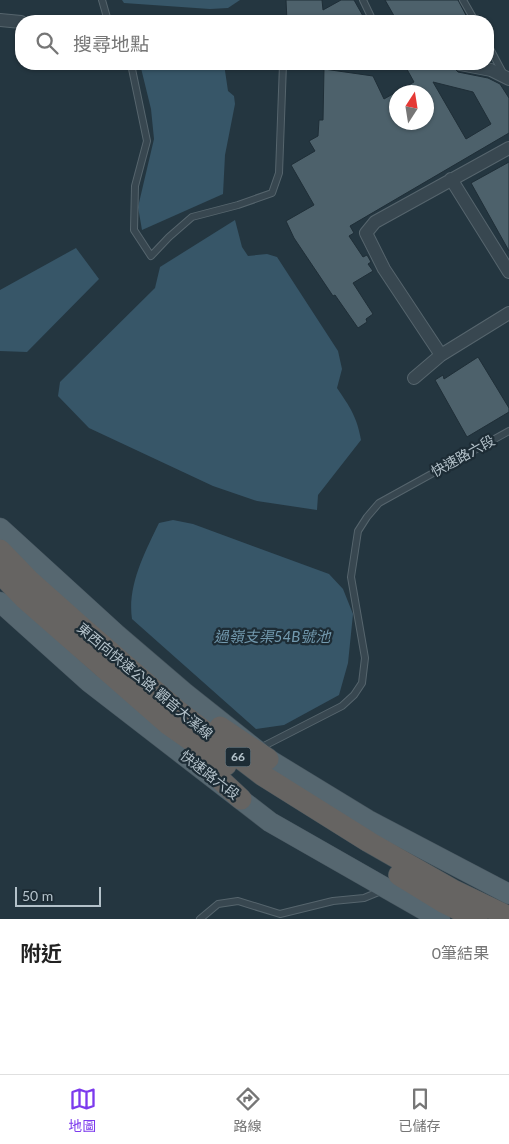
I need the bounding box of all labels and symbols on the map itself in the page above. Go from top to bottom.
north arrow [389,85,434,130]
street label: 快速路六段 [428,431,497,480]
street label: 東西向快速公路 觀音大溪線 [74,619,217,742]
water label: 過嶺支渠54B號池 [214,627,332,645]
street label: 快速路六段 [177,746,243,803]
road number: 66 [226,748,250,766]
scale bar [15,884,101,907]

